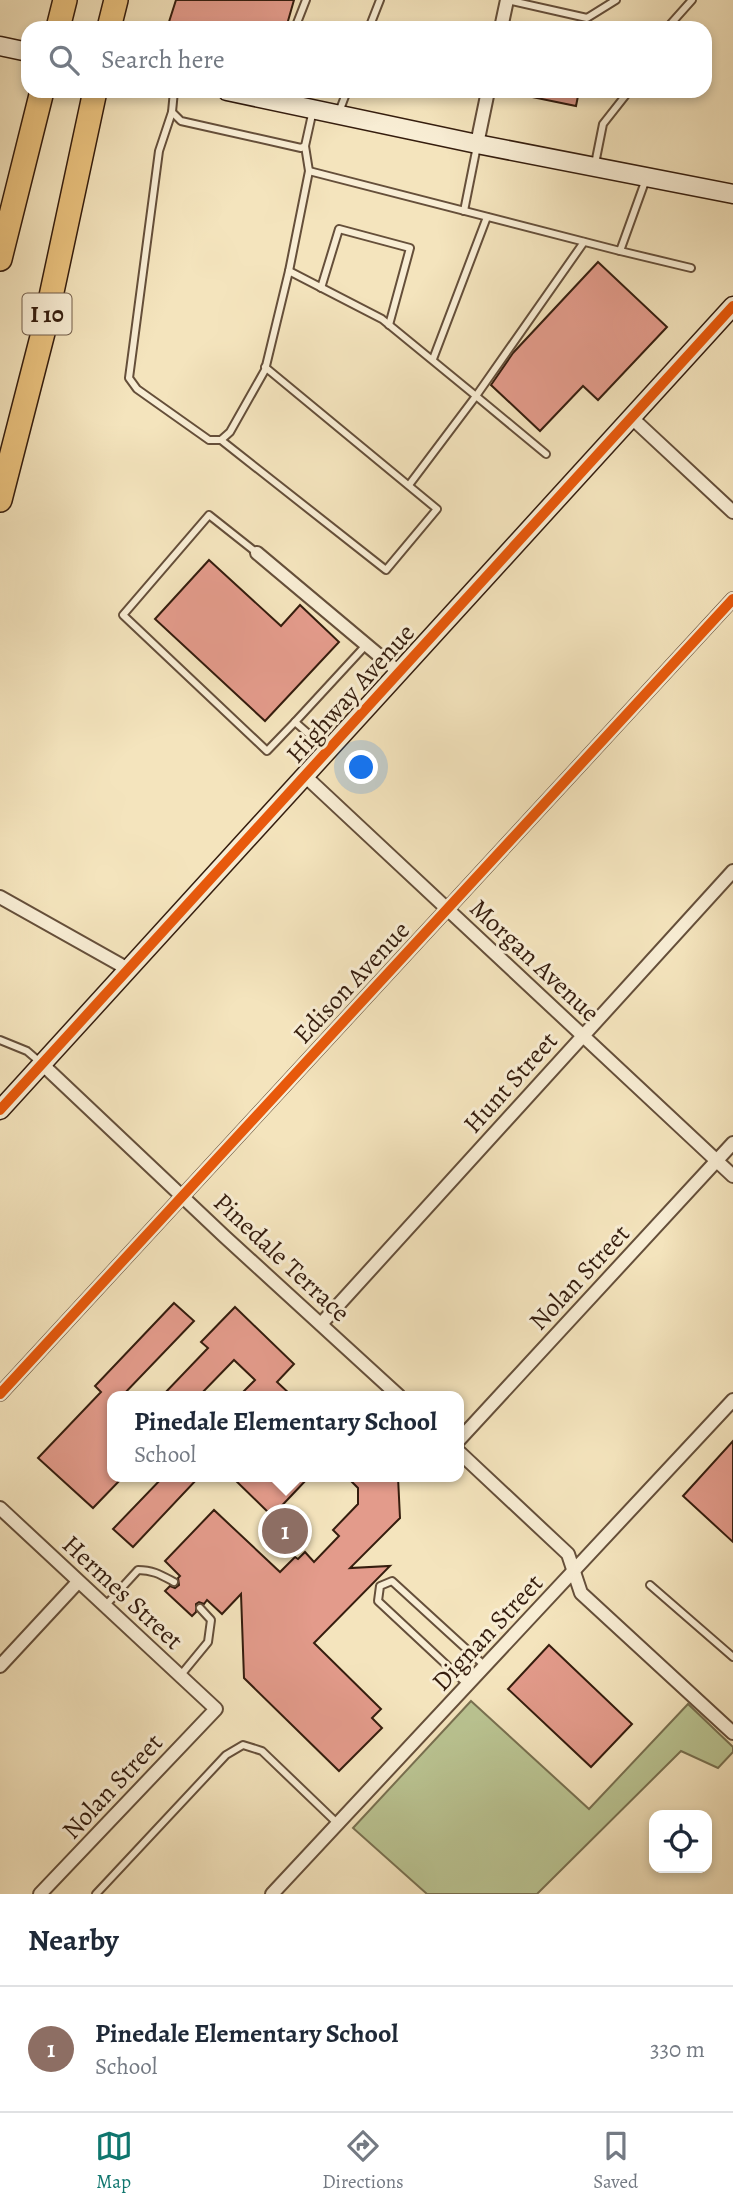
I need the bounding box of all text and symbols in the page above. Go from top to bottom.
search box [21,21,712,98]
icon: search [45,41,83,79]
text: Search here [101,42,225,77]
road number: I 10 [22,293,72,334]
street label: Highway Avenue [278,616,423,771]
your location [344,750,378,784]
street label: Morgan Avenue [462,891,607,1030]
street label: Edison Avenue [285,913,417,1051]
street label: Hunt Street [455,1024,566,1141]
street label: Pinedale Terrace [206,1185,358,1330]
street label: Nolan Street [521,1216,638,1338]
popup [107,1391,464,1482]
text: Pinedale Elementary School [134,1404,437,1439]
text: School [134,1439,196,1470]
pin: 1 [262,1505,308,1557]
street label: Hermes Street [55,1527,191,1658]
street label: Dignan Street [424,1566,551,1699]
street label: Nolan Street [54,1725,171,1847]
map controls [649,1810,712,1873]
button: locate [649,1810,712,1873]
text: Nearby [28,1920,119,1960]
text: Pinedale Elementary School [95,2016,398,2051]
text: 1 [47,2034,55,2065]
text: 330 m [650,2034,705,2065]
text: School [95,2051,157,2082]
tab: Map [95,2127,133,2195]
tab: Directions [322,2127,404,2195]
tab: Saved [593,2127,638,2195]

